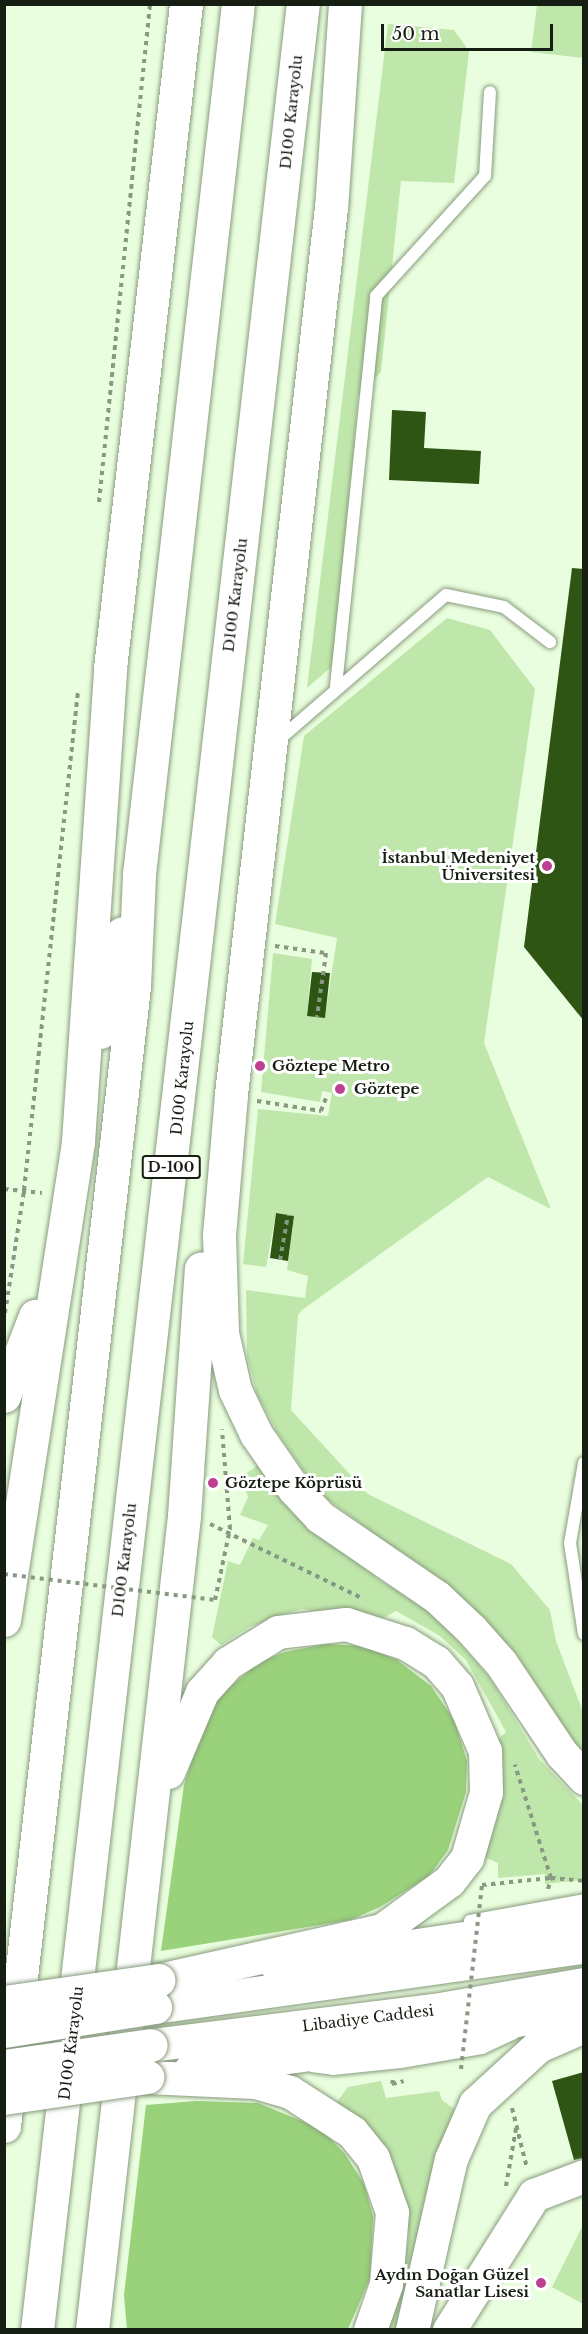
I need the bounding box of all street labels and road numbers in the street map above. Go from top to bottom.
street label: D100 Karayolu [276,54,306,170]
street label: D100 Karayolu [219,537,251,653]
street label: D100 Karayolu [167,1020,197,1136]
road number: D-100 [141,1156,201,1178]
street label: D100 Karayolu [108,1502,140,1618]
street label: D100 Karayolu [55,1985,87,2101]
street label: Libadiye Caddesi [301,2001,435,2035]

